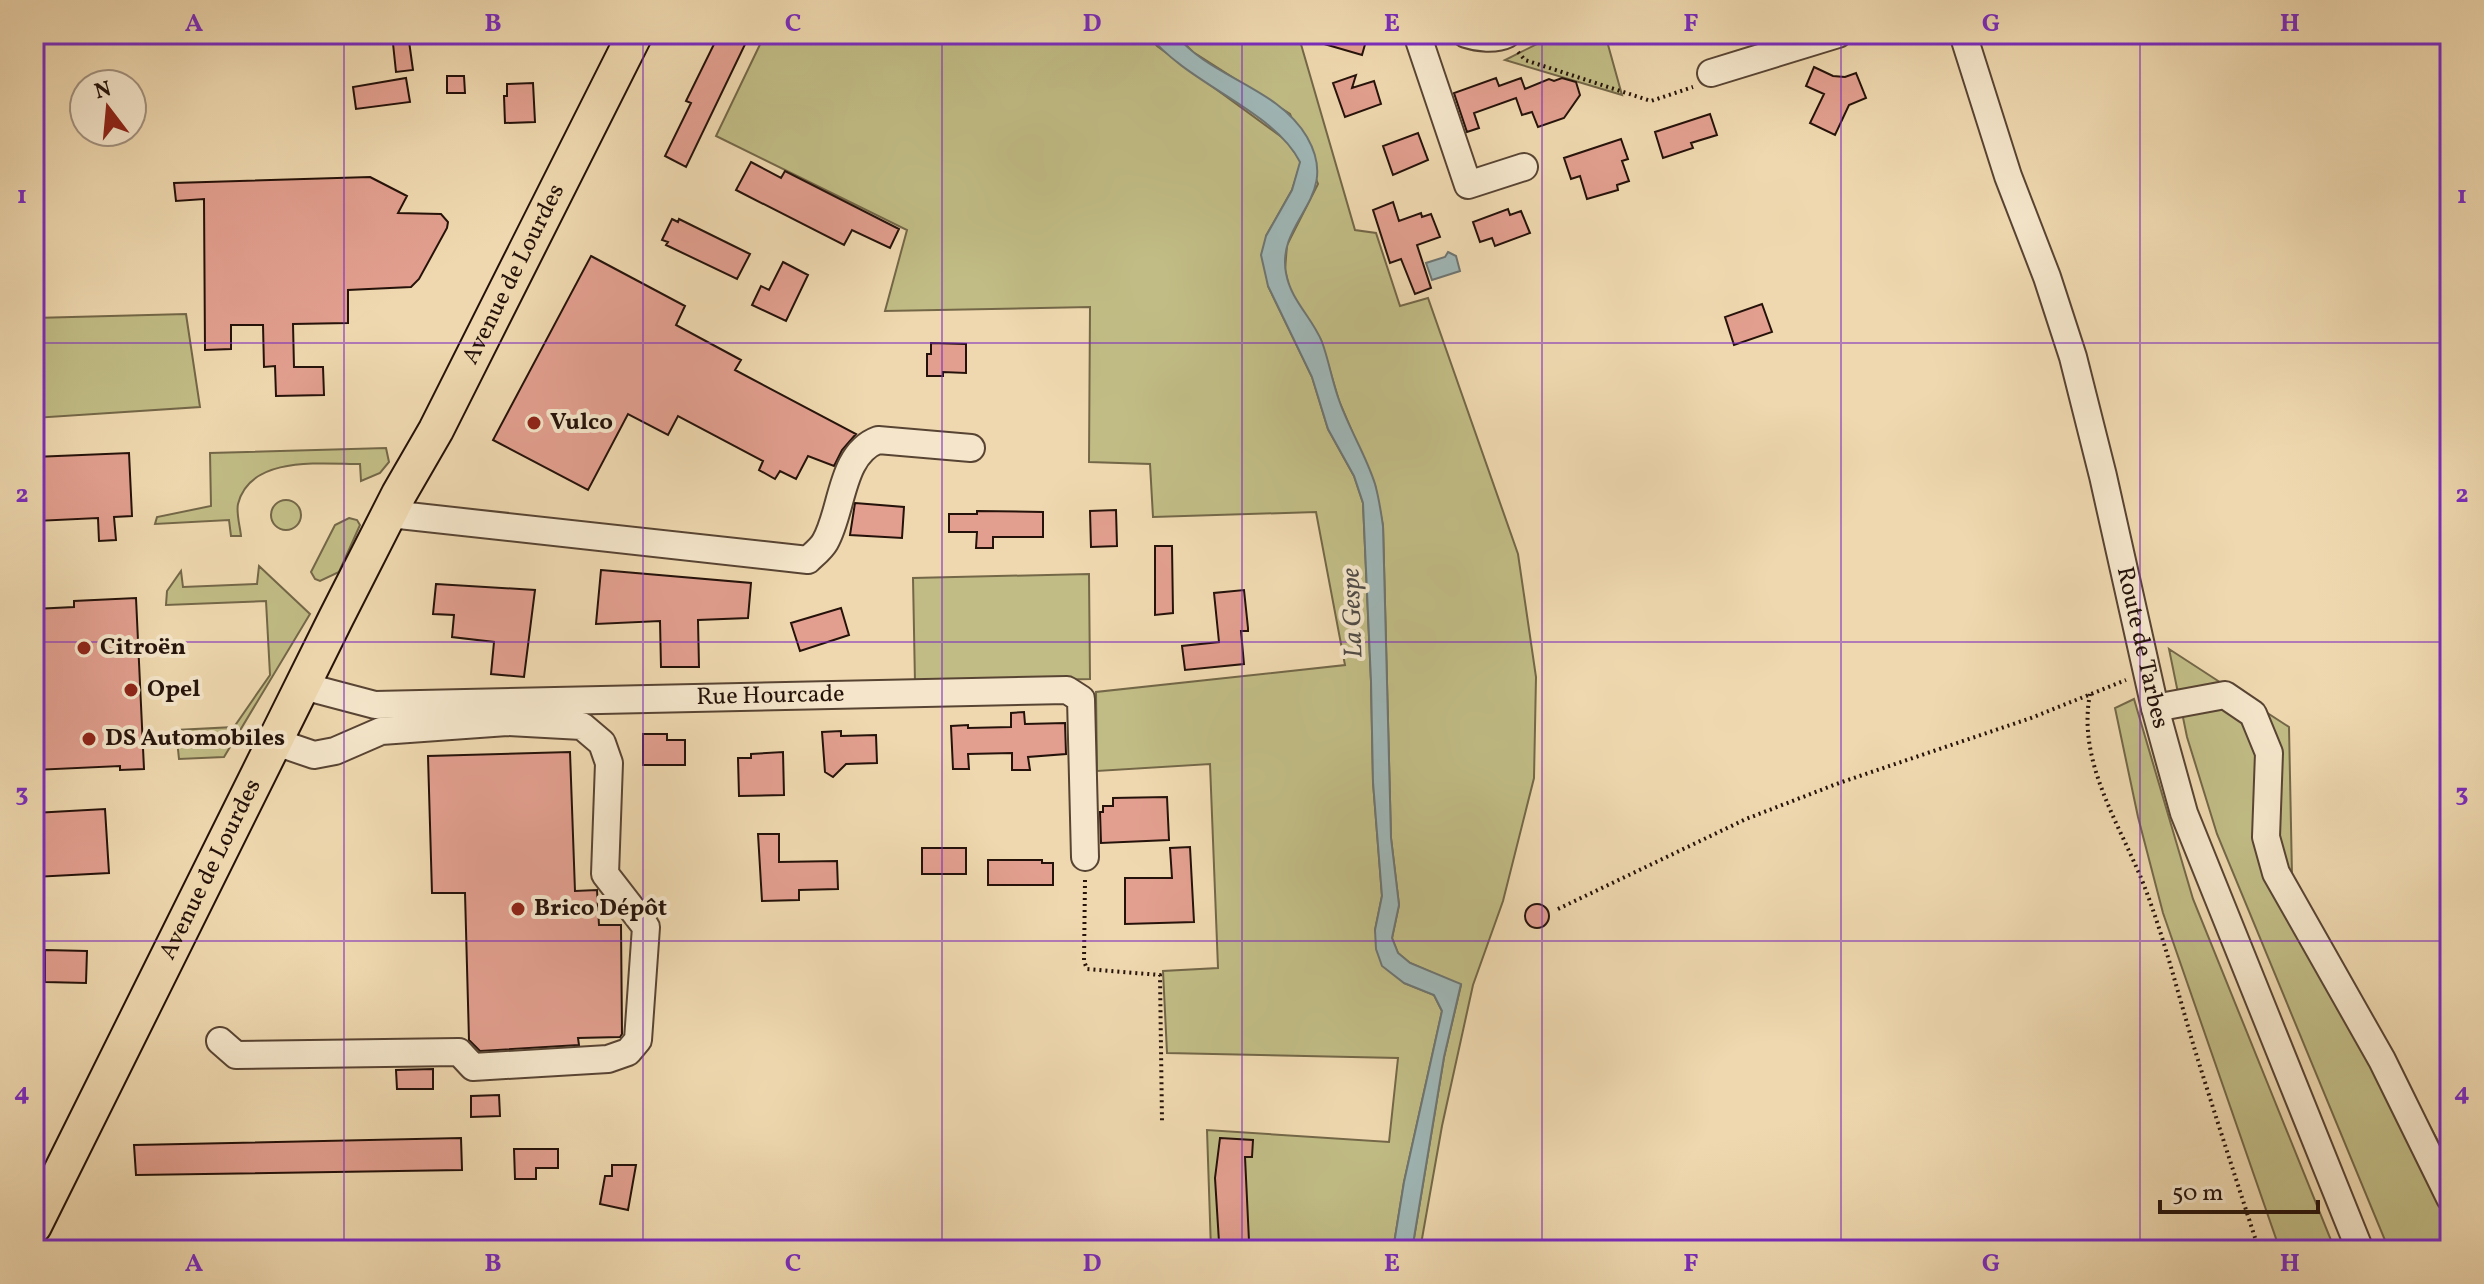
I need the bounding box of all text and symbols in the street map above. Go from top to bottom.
text: A [185,6,204,42]
text: B [484,6,502,42]
text: C [785,6,801,42]
text: D [1082,6,1102,42]
text: E [1384,6,1400,42]
text: F [1683,6,1699,42]
text: G [1982,6,2000,42]
text: H [2280,6,2300,42]
north arrow [68,68,148,148]
text: N [91,74,115,108]
text: 1 [17,178,27,214]
street label: Avenue de Lourdes [454,178,574,371]
text: 1 [2457,178,2467,214]
place label: Vulco [550,406,613,440]
marker: Vulco [525,414,543,432]
text: 2 [15,477,29,513]
text: 2 [2455,477,2469,513]
street label: Route de Tarbes [2107,563,2177,733]
water label: La Gespe [1333,567,1373,659]
place label: Citroën [100,631,186,665]
marker: Citroën [75,639,93,657]
place label: Opel [147,673,201,707]
street label: Rue Hourcade [696,678,845,715]
marker: Opel [122,681,140,699]
place label: DS Automobiles [105,722,285,756]
marker: DS Automobiles [80,730,98,748]
street label: Avenue de Lourdes [152,773,270,966]
text: 3 [15,776,29,812]
text: 3 [2455,776,2469,812]
place label: Brico Dépôt [534,892,667,926]
marker: Brico Dépôt [509,900,527,918]
text: 4 [14,1075,30,1111]
text: 4 [2454,1075,2470,1111]
scale bar [2160,1164,2318,1214]
text: 50 m [2172,1177,2224,1211]
text: A [185,1246,204,1282]
text: B [484,1246,502,1282]
text: C [785,1246,801,1282]
text: D [1082,1246,1102,1282]
text: E [1384,1246,1400,1282]
text: F [1683,1246,1699,1282]
text: G [1982,1246,2000,1282]
text: H [2280,1246,2300,1282]

